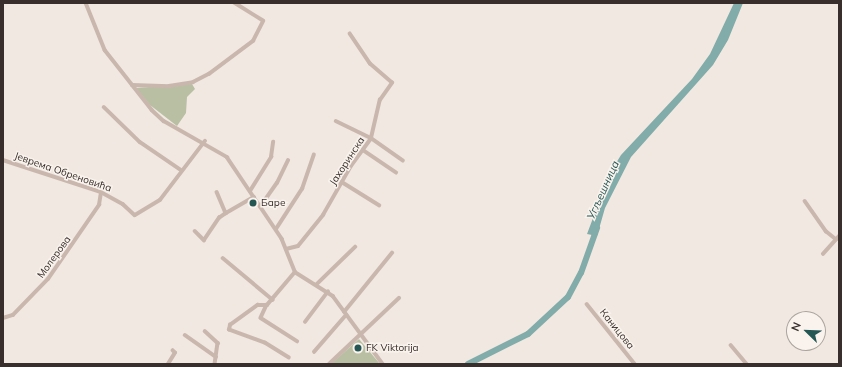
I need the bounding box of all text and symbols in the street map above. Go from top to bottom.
street label: Јахоринска [327,135,367,187]
street label: Јеврема Обреновића [13,150,113,194]
water label: Угљешница [584,159,622,221]
place label: Баре [261,197,286,209]
marker: Баре [248,198,258,208]
street label: Молерова [35,234,73,280]
street label: Каницова [597,306,637,352]
north arrow [786,311,826,351]
text: N [788,320,804,333]
place label: FK Viktorija [366,342,419,354]
marker: FK Viktorija [353,343,363,353]

